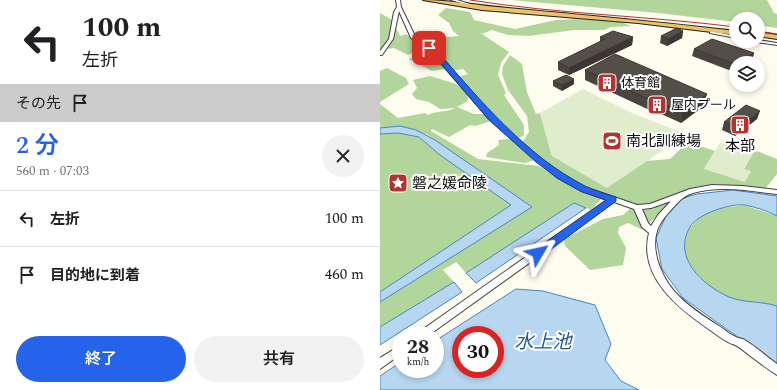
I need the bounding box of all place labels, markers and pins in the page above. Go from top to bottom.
pin [412,31,446,65]
building icon: 体育館 [596,72,618,94]
place label: 体育館 [621,73,660,93]
building icon: 屋内プール [646,94,668,116]
place label: 屋内プール [671,95,736,115]
building icon: 本部 [729,114,751,136]
sports icon: 南北訓練場 [601,130,623,152]
place label: 南北訓練場 [626,130,701,153]
place label: 本部 [725,135,755,158]
place icon: 磐之媛命陵 [387,172,409,194]
place label: 磐之媛命陵 [412,172,487,195]

